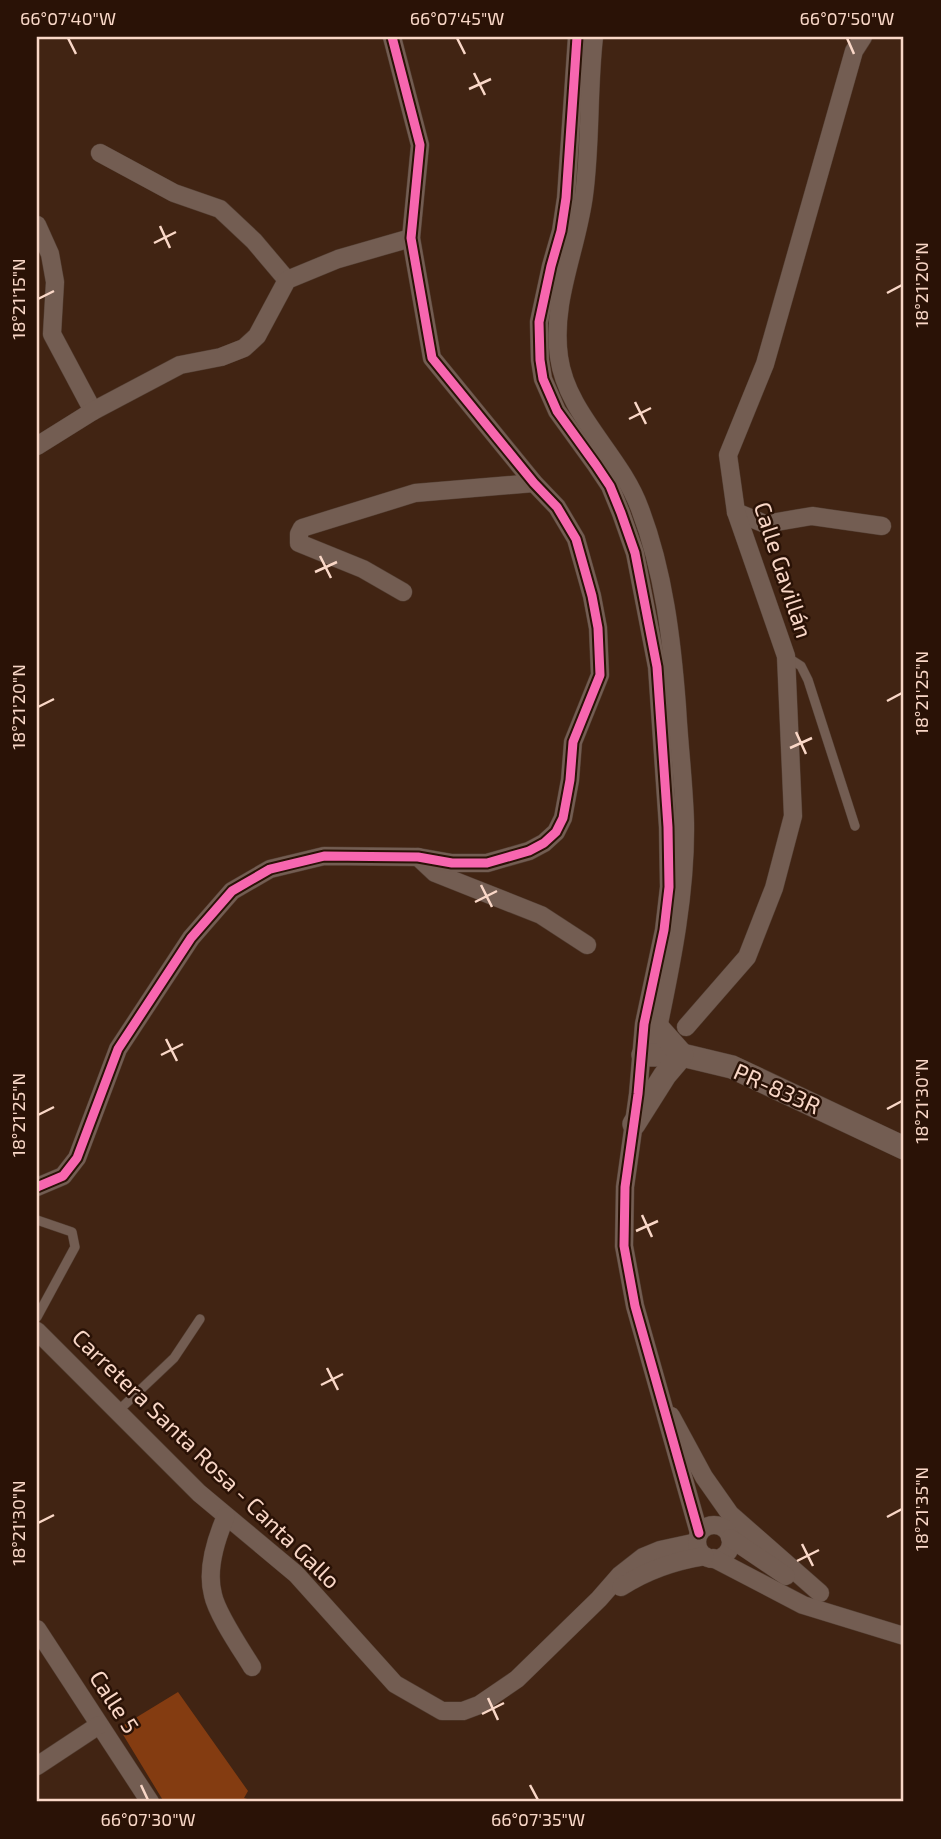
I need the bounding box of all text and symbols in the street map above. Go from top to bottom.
text: 66°07'40"W [20,7,116,29]
text: 66°07'45"W [410,7,504,29]
text: 66°07'50"W [800,7,894,29]
text: 18°21'20"N [910,242,932,328]
text: 18°21'15"N [7,258,29,340]
street label: Calle Gavillán [749,498,819,641]
text: 18°21'25"N [910,651,932,735]
text: 18°21'20"N [7,664,29,750]
street label: PR-833R [730,1057,825,1120]
text: 18°21'30"N [910,1058,932,1144]
text: 18°21'25"N [7,1073,29,1157]
street label: Carretera Santa Rosa - Canta Gallo [67,1323,346,1594]
text: 18°21'35"N [910,1467,932,1551]
text: 18°21'30"N [7,1480,29,1566]
street label: Calle 5 [84,1665,145,1738]
text: 66°07'30"W [100,1808,196,1830]
text: 66°07'35"W [491,1808,585,1830]

